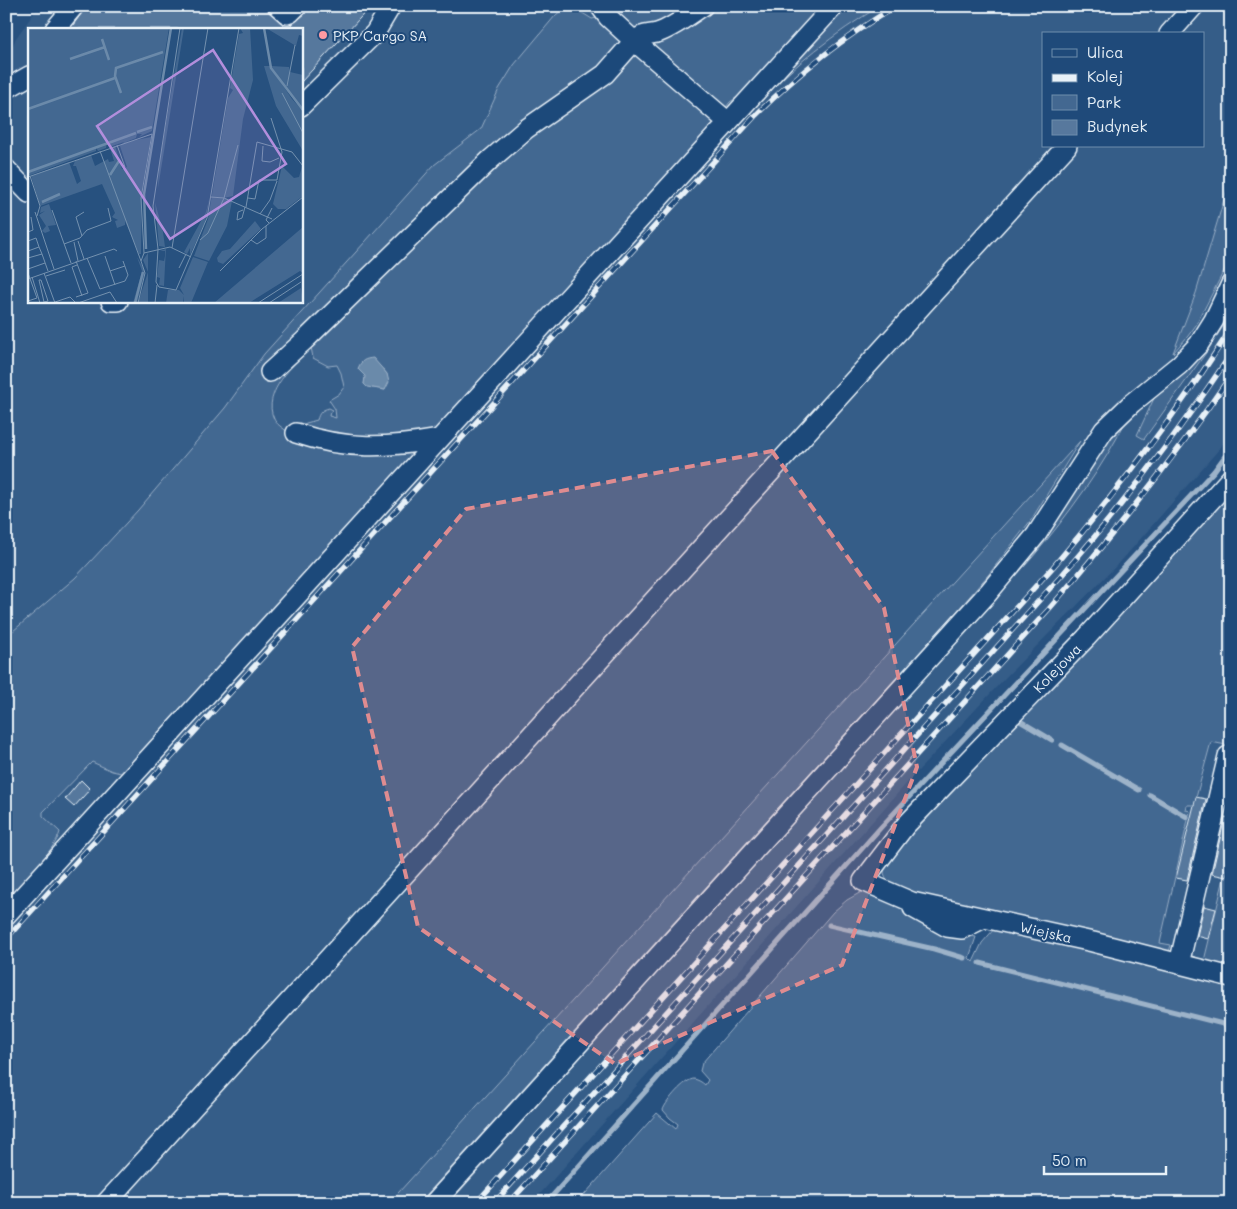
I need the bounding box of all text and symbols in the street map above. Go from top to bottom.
place label: PKP Cargo SA [333,26,427,45]
inset map [28,28,302,302]
marker: PKP Cargo SA [317,29,329,41]
legend [1042,32,1204,148]
text: Ulica [1087,42,1124,62]
text: Kolej [1087,66,1123,86]
text: Park [1087,92,1121,112]
text: Budynek [1087,116,1147,136]
street label: Kolejowa [1029,639,1085,697]
street label: Wiejska [1018,917,1074,947]
scale bar [1044,1144,1167,1176]
text: 50 m [1052,1150,1087,1170]

